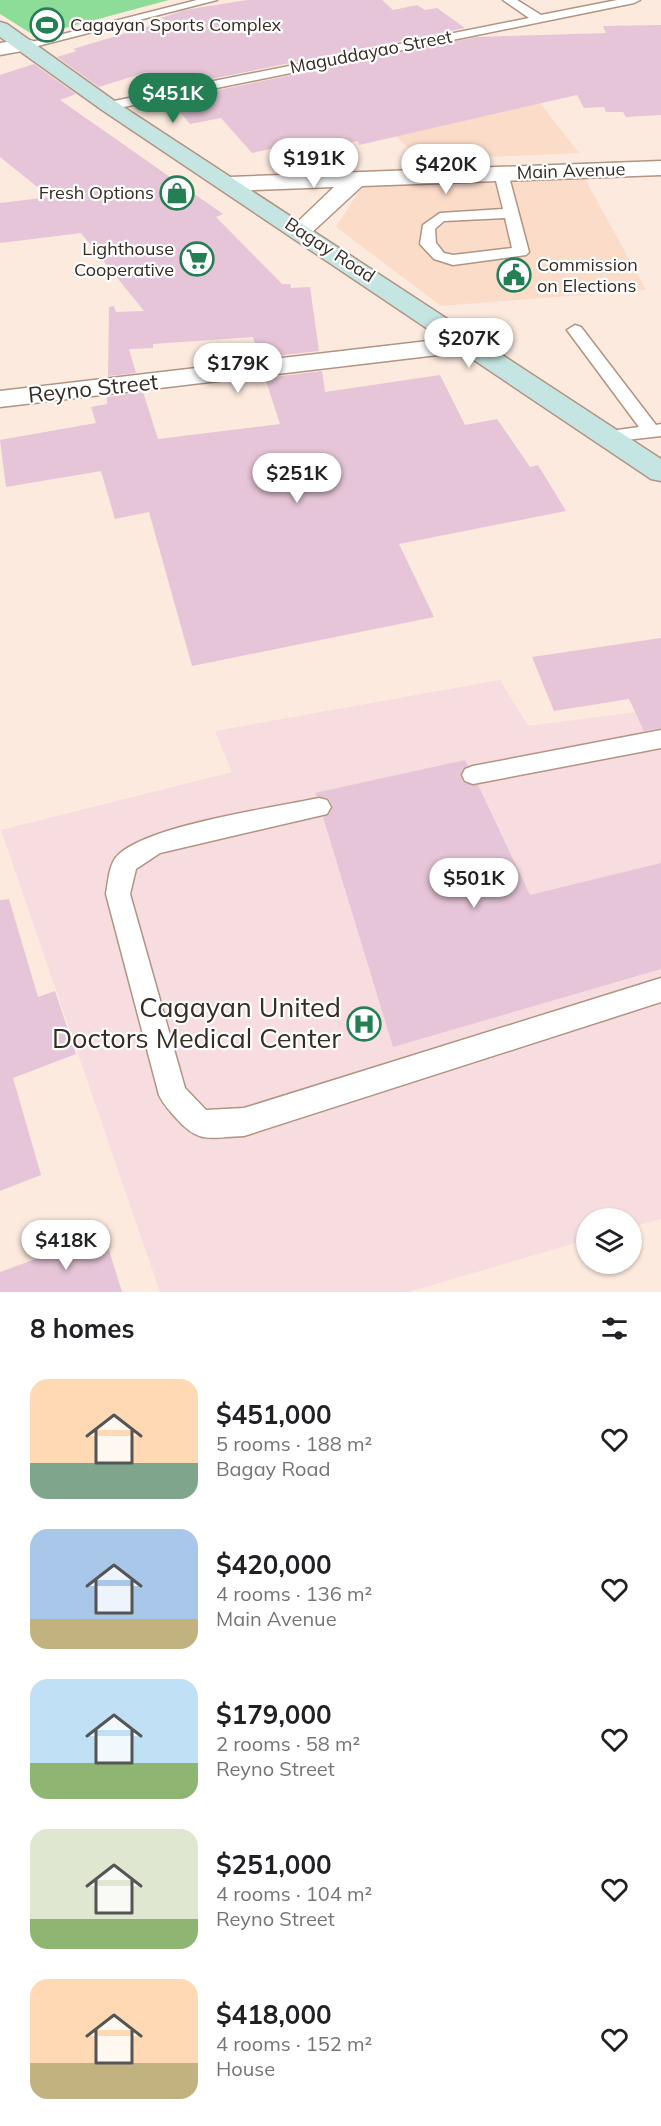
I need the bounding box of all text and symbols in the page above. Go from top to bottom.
sports icon: Cagayan Sports Complex [29,7,65,43]
place label: Cagayan Sports Complex [70,13,282,36]
street label: Maguddayao Street [288,25,454,79]
pin: $451K [131,73,215,124]
text: $451K [142,80,204,105]
pin: $191K [272,138,356,189]
pin: $420K [404,144,488,195]
text: $191K [283,145,345,170]
text: $420K [415,151,477,176]
street label: Main Avenue [516,157,626,184]
shop icon: Fresh Options [159,175,195,211]
place label: Fresh Options [39,181,154,204]
street label: Bagay Road [281,212,380,287]
place label: Lighthouse Cooperative [74,237,174,281]
supermarket icon: Lighthouse Cooperative [179,241,215,277]
place label: Commission on Elections [537,253,638,297]
public building icon: Commission on Elections [496,257,532,293]
pin: $207K [427,318,511,369]
text: $207K [438,325,500,350]
pin: $179K [196,343,280,394]
text: $179K [207,350,269,375]
street label: Reyno Street [27,367,160,409]
pin: $251K [255,453,339,504]
text: $251K [266,460,328,485]
pin: $501K [432,858,516,909]
text: $501K [443,865,505,890]
place label: Cagayan United Doctors Medical Center [52,990,341,1055]
hospital icon: Cagayan United Doctors Medical Center [346,1006,382,1042]
map controls [576,1208,642,1274]
button: layers [576,1208,642,1274]
pin: $418K [24,1220,108,1271]
text: $418K [35,1227,97,1252]
text: 8 homes [30,1312,134,1345]
icon: filters [598,1312,631,1345]
text: $451,000 [216,1398,332,1431]
icon: home [78,1403,150,1475]
icon: heart [598,1423,631,1456]
text: 5 rooms · 188 m² [216,1431,372,1456]
text: Bagay Road [216,1456,330,1481]
text: $420,000 [216,1548,332,1581]
icon: home [78,1553,150,1625]
icon: heart [598,1573,631,1606]
text: 4 rooms · 136 m² [216,1581,372,1606]
text: Main Avenue [216,1606,337,1631]
text: $179,000 [216,1698,332,1731]
icon: home [78,1703,150,1775]
icon: heart [598,1723,631,1756]
text: 2 rooms · 58 m² [216,1731,360,1756]
text: Reyno Street [216,1756,335,1781]
text: $251,000 [216,1848,332,1881]
icon: home [78,1853,150,1925]
icon: heart [598,1873,631,1906]
text: 4 rooms · 104 m² [216,1881,372,1906]
text: Reyno Street [216,1906,335,1931]
text: $418,000 [216,1998,332,2031]
icon: home [78,2003,150,2075]
icon: heart [598,2023,631,2056]
text: 4 rooms · 152 m² [216,2031,372,2056]
text: House [216,2056,275,2081]

